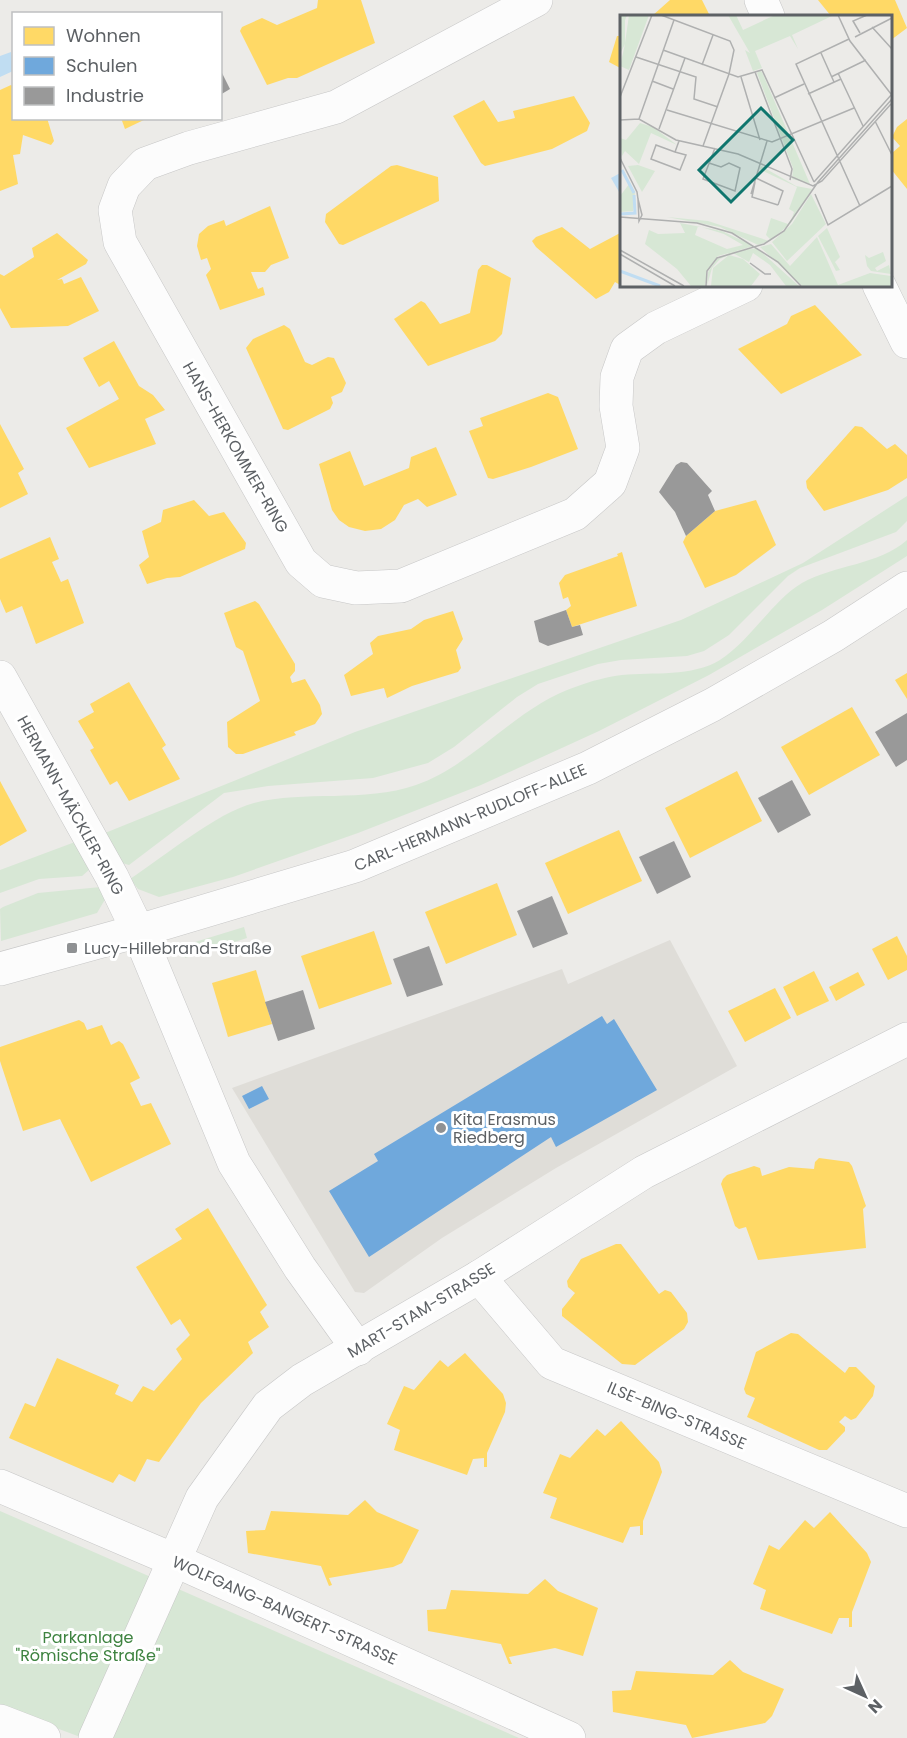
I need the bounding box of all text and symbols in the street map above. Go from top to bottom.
legend [12,12,222,120]
inset map [620,15,892,286]
text: Wohnen [66,23,141,48]
text: Schulen [66,53,138,78]
text: Industrie [66,83,144,108]
street label: HANS-HERKOMMER-RING [177,357,294,537]
street label: HERMANN-MÄCKLER-RING [11,711,130,899]
street label: CARL-HERMANN-RUDLOFF-ALLEE [350,758,590,877]
place label: Lucy-Hillebrand-Straße [84,937,272,960]
marker: Lucy-Hillebrand-Straße [65,941,79,955]
place label: Kita Erasmus Riedberg [453,1108,556,1149]
marker: Kita Erasmus Riedberg [434,1121,448,1135]
street label: MART-STAM-STRASSE [343,1257,500,1364]
street label: ILSE-BING-STRASSE [604,1376,750,1455]
street label: WOLFGANG-BANGERT-STRASSE [169,1550,401,1671]
park label: Parkanlage "Römische Straße" [15,1626,161,1667]
north arrow [835,1666,895,1726]
text: N [863,1694,888,1719]

